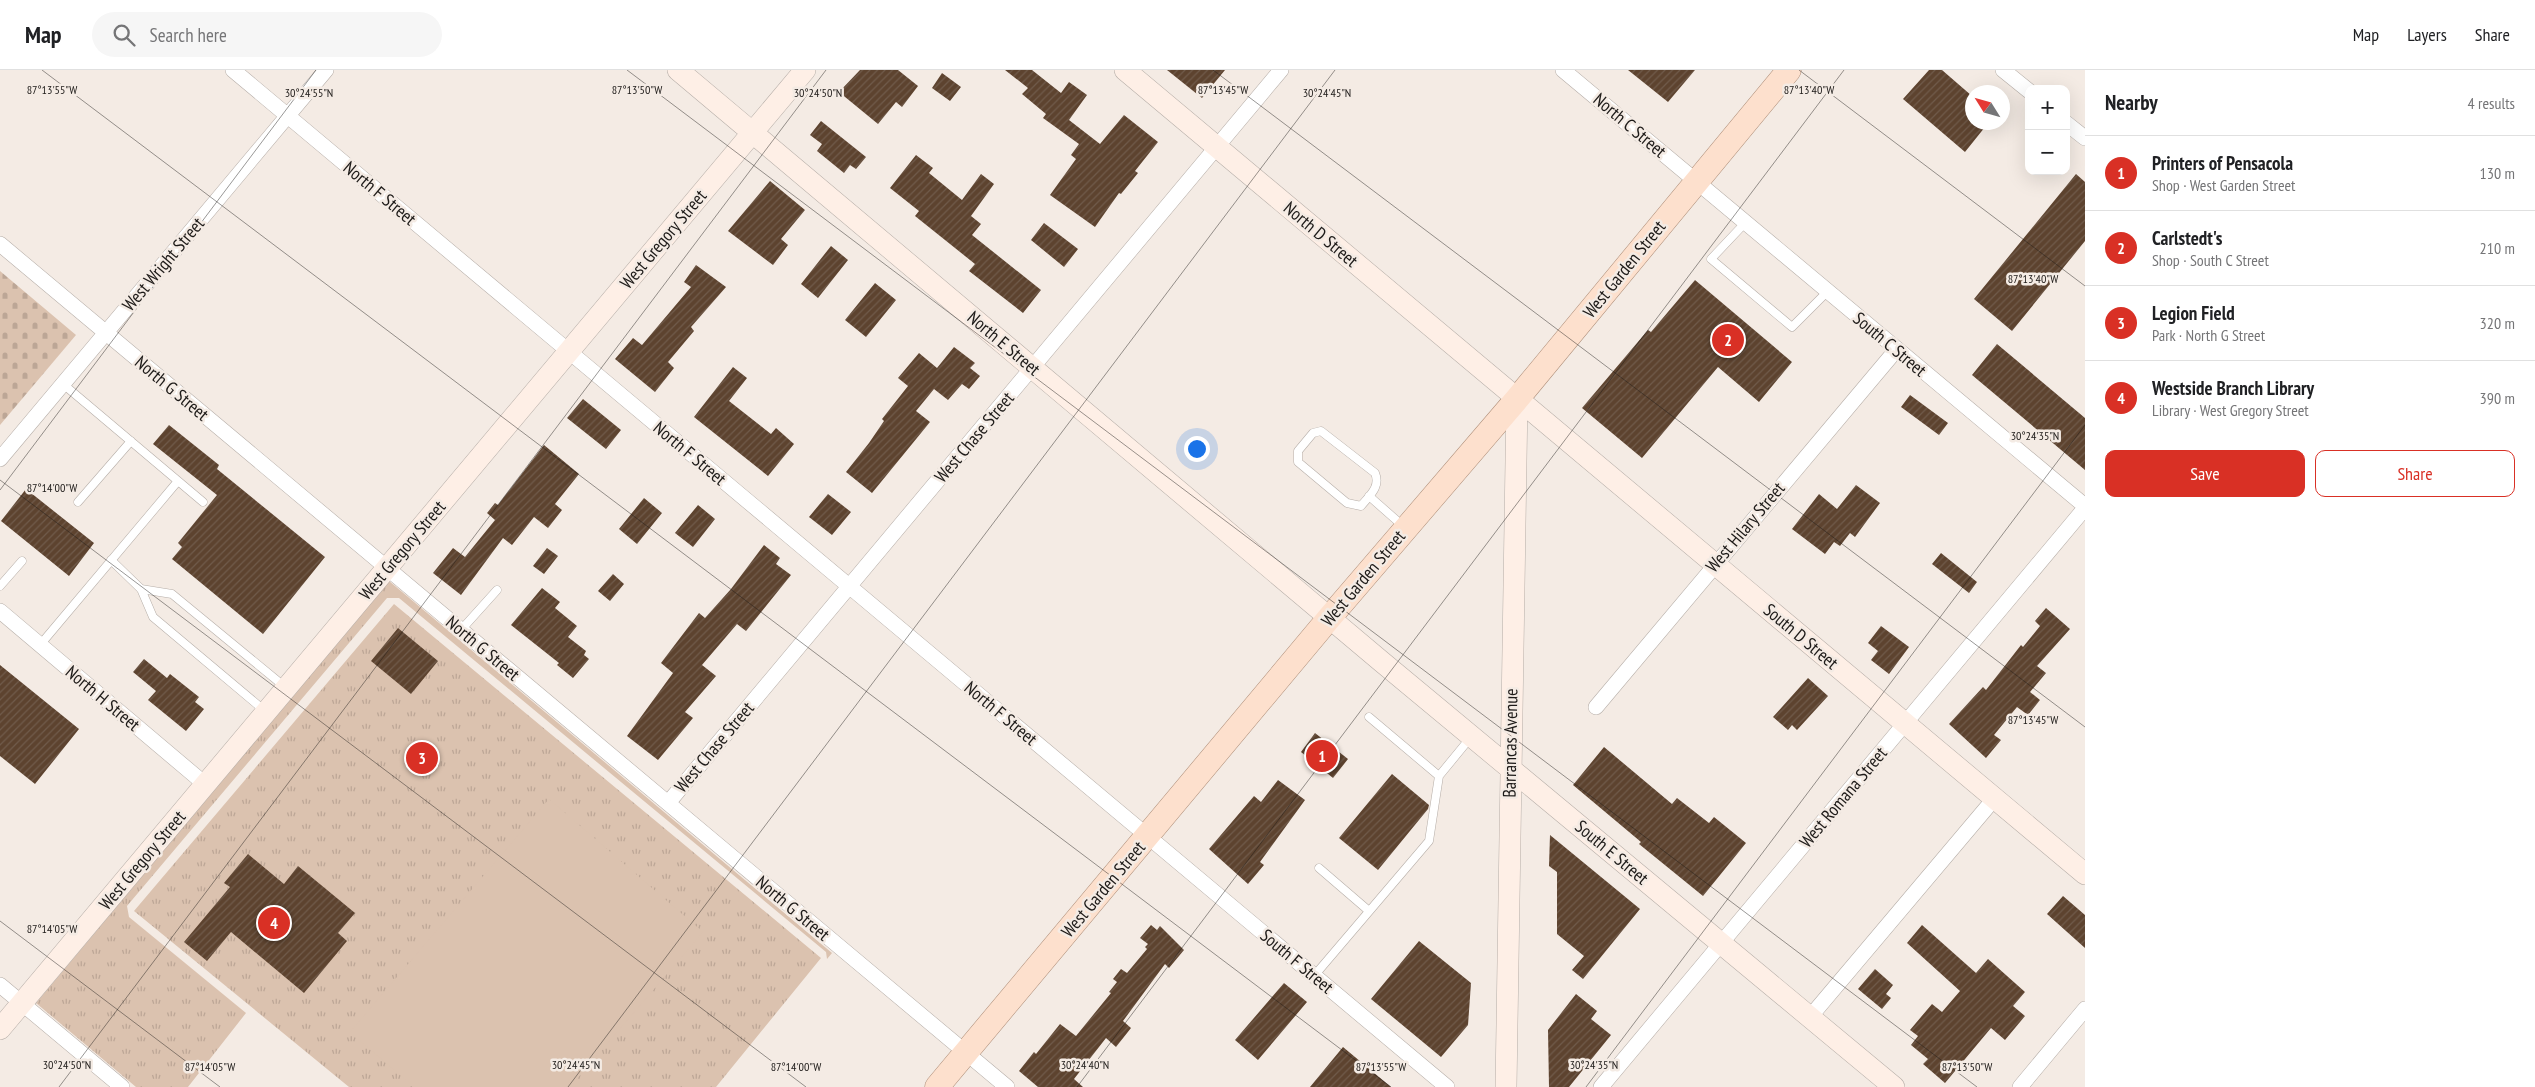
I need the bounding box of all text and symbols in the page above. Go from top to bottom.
search box [92,12,442,57]
text: Map [25,19,62,50]
icon: search [110,21,138,49]
text: Search here [150,23,227,47]
text: Map [2353,23,2379,46]
text: Layers [2407,23,2447,46]
text: Share [2475,23,2510,46]
text: 87°13'55"W [27,82,77,97]
text: 87°13'50"W [612,82,662,97]
text: 87°13'45"W [1198,82,1248,97]
text: 87°13'40"W [1784,82,1834,97]
text: 30°24'55"N [285,85,333,100]
text: 30°24'50"N [794,85,842,100]
text: 30°24'45"N [1303,85,1351,100]
north arrow [1965,85,2010,130]
map controls [2025,85,2070,175]
button: + [2025,85,2070,130]
street label: North C Street [1589,88,1671,162]
text: Nearby [2105,89,2158,116]
text: 4 results [2468,93,2515,113]
button: − [2025,130,2070,175]
text: Printers of Pensacola [2152,151,2293,175]
street label: North F Street [339,156,421,230]
text: 1 [2117,163,2125,183]
text: 130 m [2480,163,2515,183]
text: Shop · West Garden Street [2152,175,2295,195]
street label: West Gregory Street [615,185,711,293]
street label: North D Street [1279,196,1363,272]
street label: West Wright Street [117,212,209,316]
street label: West Garden Street [1578,216,1670,322]
text: Carlstedt's [2152,226,2222,250]
text: 2 [2117,238,2125,258]
text: 210 m [2480,238,2515,258]
text: Shop · South C Street [2152,250,2269,270]
text: 87°13'40"W [2008,271,2058,286]
text: Legion Field [2152,301,2235,325]
street label: North E Street [963,306,1045,380]
street label: South C Street [1849,307,1931,381]
text: 3 [2117,313,2125,333]
text: 320 m [2480,313,2515,333]
pin: 2 [1712,321,1744,359]
text: Park · North G Street [2152,325,2265,345]
street label: North G Street [130,350,214,426]
text: Westside Branch Library [2152,376,2314,400]
street label: West Chase Street [929,387,1019,487]
text: 4 [2117,388,2125,408]
text: 390 m [2480,388,2515,408]
text: Library · West Gregory Street [2152,400,2309,420]
street label: North F Street [649,416,731,490]
text: 30°24'35"N [2011,428,2059,443]
your location [1184,436,1210,462]
button: Save [2105,450,2305,497]
button: Share [2315,450,2515,497]
street label: West Hilary Street [1701,477,1789,577]
text: 87°14'00"W [27,480,77,495]
street label: West Gregory Street [354,496,450,604]
street label: West Garden Street [1316,525,1410,631]
street label: South D Street [1759,598,1843,674]
street label: North G Street [441,610,525,686]
street label: North H Street [61,660,145,736]
street label: North F Street [960,676,1042,750]
street label: Barrancas Avenue [1498,688,1522,798]
street label: West Chase Street [669,697,759,797]
text: 87°13'45"W [2008,712,2058,727]
pin: 1 [1306,737,1338,775]
pin: 3 [406,739,438,777]
street label: West Romana Street [1794,742,1892,852]
street label: West Gregory Street [94,806,190,914]
street label: South E Street [1571,815,1653,889]
street label: West Garden Street [1056,836,1150,942]
street label: North G Street [751,870,835,946]
pin: 4 [258,904,290,942]
text: 87°14'05"W [27,921,77,936]
street label: South F Street [1256,924,1338,998]
text: 30°24'50"N [43,1057,91,1072]
text: 30°24'45"N [552,1057,600,1072]
text: 30°24'40"N [1061,1057,1109,1072]
text: 30°24'35"N [1570,1057,1618,1072]
text: 87°14'05"W [185,1059,235,1074]
text: 87°14'00"W [771,1059,821,1074]
text: 87°13'55"W [1356,1059,1406,1074]
text: 87°13'50"W [1942,1059,1992,1074]

